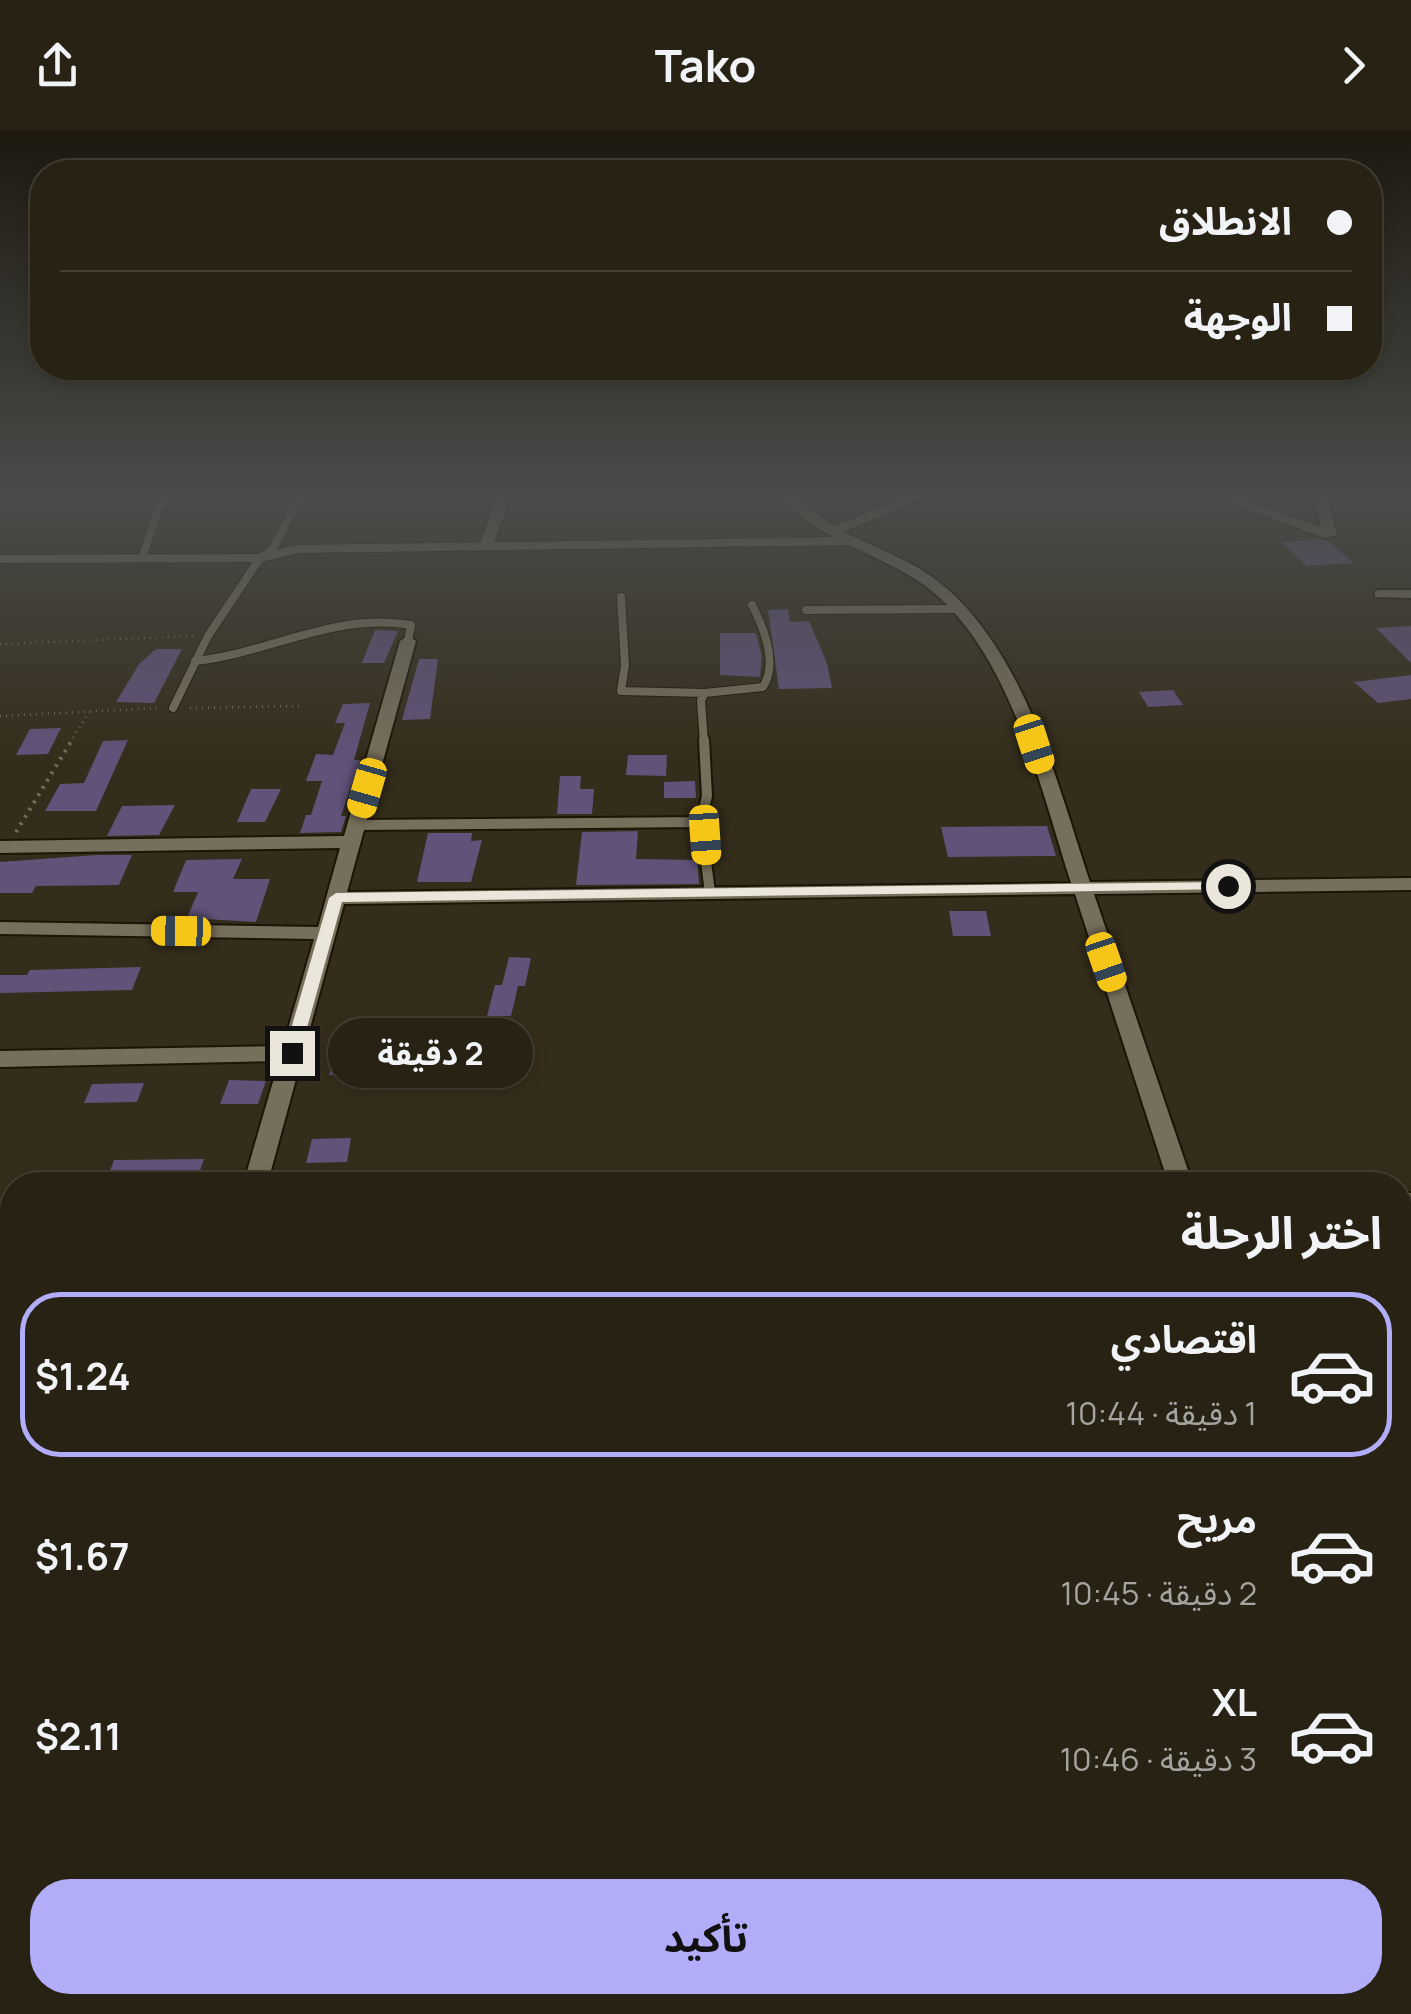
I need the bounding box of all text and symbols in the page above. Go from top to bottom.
text: Tako [655,34,756,96]
icon: share [30,38,85,93]
icon: forward [1326,38,1381,93]
text: الانطلاق [1159,194,1292,246]
text: الوجهة [1184,290,1292,342]
car [1010,711,1058,777]
car [344,755,390,821]
car [688,804,722,866]
route start [1206,864,1251,909]
car [151,915,211,947]
car [1082,929,1130,995]
callout: 2 دقيقة [327,1018,532,1088]
route end [270,1031,315,1076]
text: 2 دقيقة [378,1031,483,1075]
text: اختر الرحلة [1181,1201,1382,1263]
text: اقتصادي [1111,1312,1257,1364]
icon: car [1287,1330,1377,1420]
text: $1.24 [35,1349,131,1401]
text: 1 دقيقة · 10:44 [1066,1391,1257,1435]
text: مريح [1177,1492,1257,1544]
icon: car [1287,1510,1377,1600]
text: $1.67 [35,1529,129,1581]
text: 2 دقيقة · 10:45 [1060,1571,1257,1615]
text: XL [1212,1675,1257,1727]
icon: car [1287,1690,1377,1780]
text: $2.11 [35,1709,122,1761]
text: 3 دقيقة · 10:46 [1060,1737,1257,1781]
button: تأكيد [30,1879,1382,1994]

